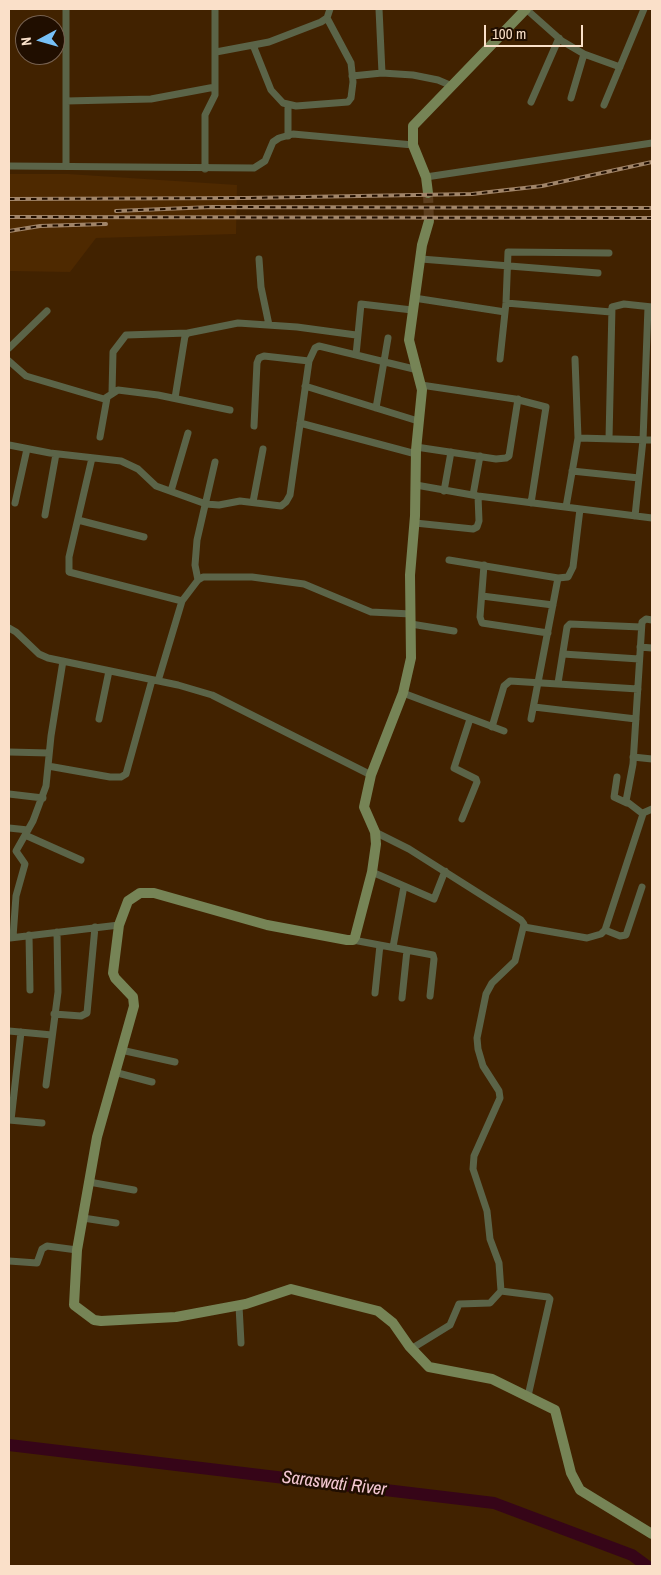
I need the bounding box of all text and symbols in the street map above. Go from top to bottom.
north arrow [15,15,65,65]
scale bar [486,15,585,47]
text: 100 m [492,23,526,44]
text: N [17,36,35,47]
water label: Saraswati River [281,1467,387,1501]

